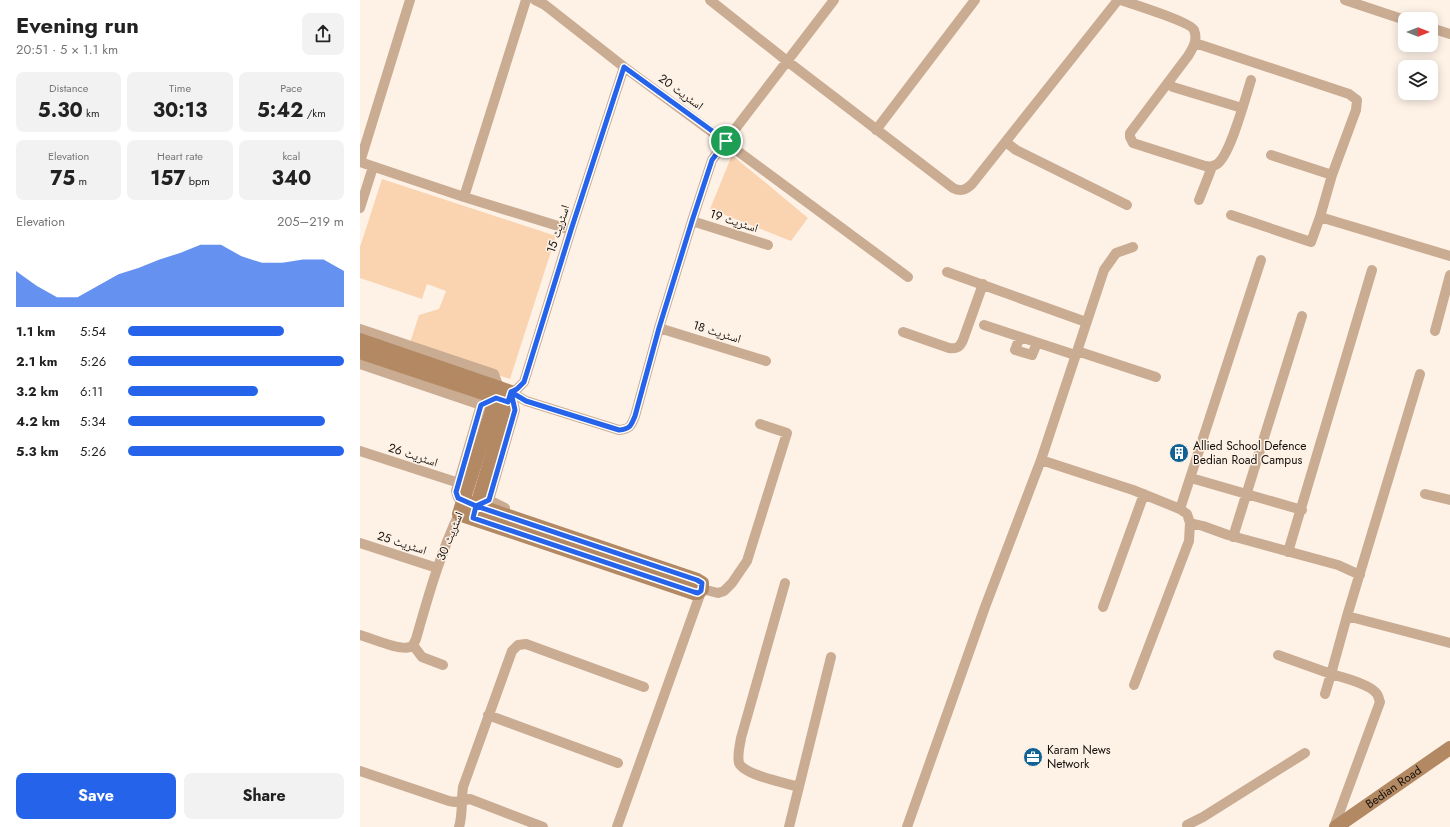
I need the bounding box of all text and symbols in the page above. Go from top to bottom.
text: Evening run [16,9,139,41]
north arrow [1398,12,1438,52]
map controls [1398,12,1438,100]
button: share [302,13,344,55]
text: 20:51 · 5 × 1.1 km [16,40,118,59]
button: layers [1398,60,1438,100]
street label: اسٹریٹ 20 [655,70,707,114]
text: Distance [49,80,88,96]
text: Time [169,80,191,96]
text: Pace [280,80,302,96]
text: 5.30 [38,96,83,125]
text: 30:13 [153,96,207,125]
text: 5:42 [257,96,303,125]
text: km [83,105,100,121]
text: /km [303,105,326,121]
pin [709,124,743,158]
icon: arrive [715,130,737,152]
text: Elevation [48,148,89,164]
text: Heart rate [157,148,203,164]
text: kcal [282,148,300,164]
text: 75 [50,164,75,193]
text: 157 [150,164,185,193]
text: 340 [272,164,311,193]
text: m [75,173,87,189]
text: bpm [185,173,210,189]
street label: اسٹریٹ 15 [542,202,574,255]
street label: اسٹریٹ 19 [708,205,761,237]
text: Elevation [16,212,65,231]
text: 205–219 m [277,212,344,231]
street label: اسٹریٹ 18 [691,316,743,348]
text: 1.1 km [16,322,55,341]
text: 5:54 [80,322,106,341]
text: 2.1 km [16,352,57,371]
text: 5:26 [80,352,106,371]
text: 3.2 km [16,382,59,401]
text: 6:11 [80,382,103,401]
text: 4.2 km [16,412,60,431]
text: 5:34 [80,412,106,431]
place label: Allied School Defence Bedian Road Campus [1193,437,1306,469]
street label: اسٹریٹ 26 [386,439,440,472]
text: 5.3 km [16,442,59,461]
text: 5:26 [80,442,106,461]
building icon: Allied School Defence Bedian Road Campus [1168,442,1190,464]
street label: اسٹریٹ 30 [432,509,468,563]
street label: اسٹریٹ 25 [375,527,429,559]
place label: Karam News Network [1047,741,1111,773]
office icon: Karam News Network [1022,746,1044,768]
street label: Bedian Road [1362,761,1425,813]
button: Save [16,773,176,819]
button: Share [184,773,344,819]

